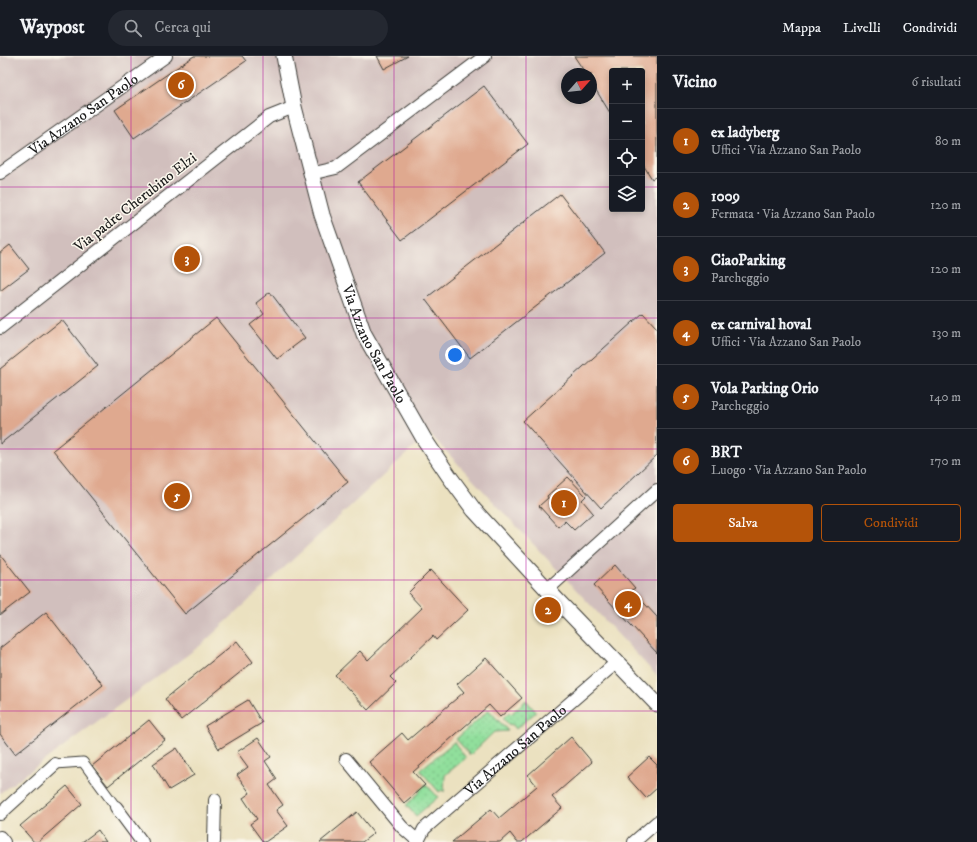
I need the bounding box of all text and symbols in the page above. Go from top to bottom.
search box [108,10,388,46]
text: Waypost [20,16,84,39]
icon: search [122,17,144,39]
text: Cerca qui [154,18,211,37]
text: Mappa [782,19,821,37]
text: Livelli [843,19,881,37]
text: Condividi [903,19,957,37]
north arrow [561,68,597,104]
map controls [609,68,645,212]
button: + [609,68,645,104]
street label: Via Azzano San Paolo [24,70,142,160]
pin: 6 [168,70,194,100]
text: Vicino [673,71,717,93]
text: 6 risultati [912,74,961,90]
button: − [609,104,645,140]
text: ex ladyberg [711,123,779,142]
text: 1 [684,133,688,149]
text: 80 m [935,133,961,149]
button: locate [609,140,645,176]
text: Uffici · Via Azzano San Paolo [711,142,861,158]
street label: Via padre Cherubino Elzi [69,148,201,257]
button: layers [609,176,645,212]
text: 1009 [711,187,740,206]
text: 2 [683,197,689,213]
text: 120 m [930,197,961,213]
text: Fermata · Via Azzano San Paolo [711,206,875,222]
pin: 3 [174,244,200,274]
text: CiaoParking [711,251,785,270]
text: 3 [684,261,688,277]
text: 120 m [930,261,961,277]
text: Parcheggio [711,270,769,286]
street label: Via Azzano San Paolo [337,281,411,407]
text: ex carnival hoval [711,315,811,334]
text: 4 [682,325,690,341]
text: 130 m [932,325,961,341]
text: Uffici · Via Azzano San Paolo [711,334,861,350]
your location [445,345,465,365]
text: Vola Parking Orio [711,379,819,398]
text: 5 [683,389,689,405]
text: 140 m [929,389,961,405]
text: Parcheggio [711,398,769,414]
text: BRT [711,443,742,462]
text: 6 [683,453,689,469]
text: 170 m [930,453,961,469]
text: Luogo · Via Azzano San Paolo [711,462,867,478]
pin: 5 [164,481,190,511]
pin: 1 [551,488,577,518]
button: Salva [673,504,813,542]
button: Condividi [821,504,961,542]
pin: 4 [615,589,641,619]
pin: 2 [535,595,561,625]
street label: Via Azzano San Paolo [460,701,571,801]

